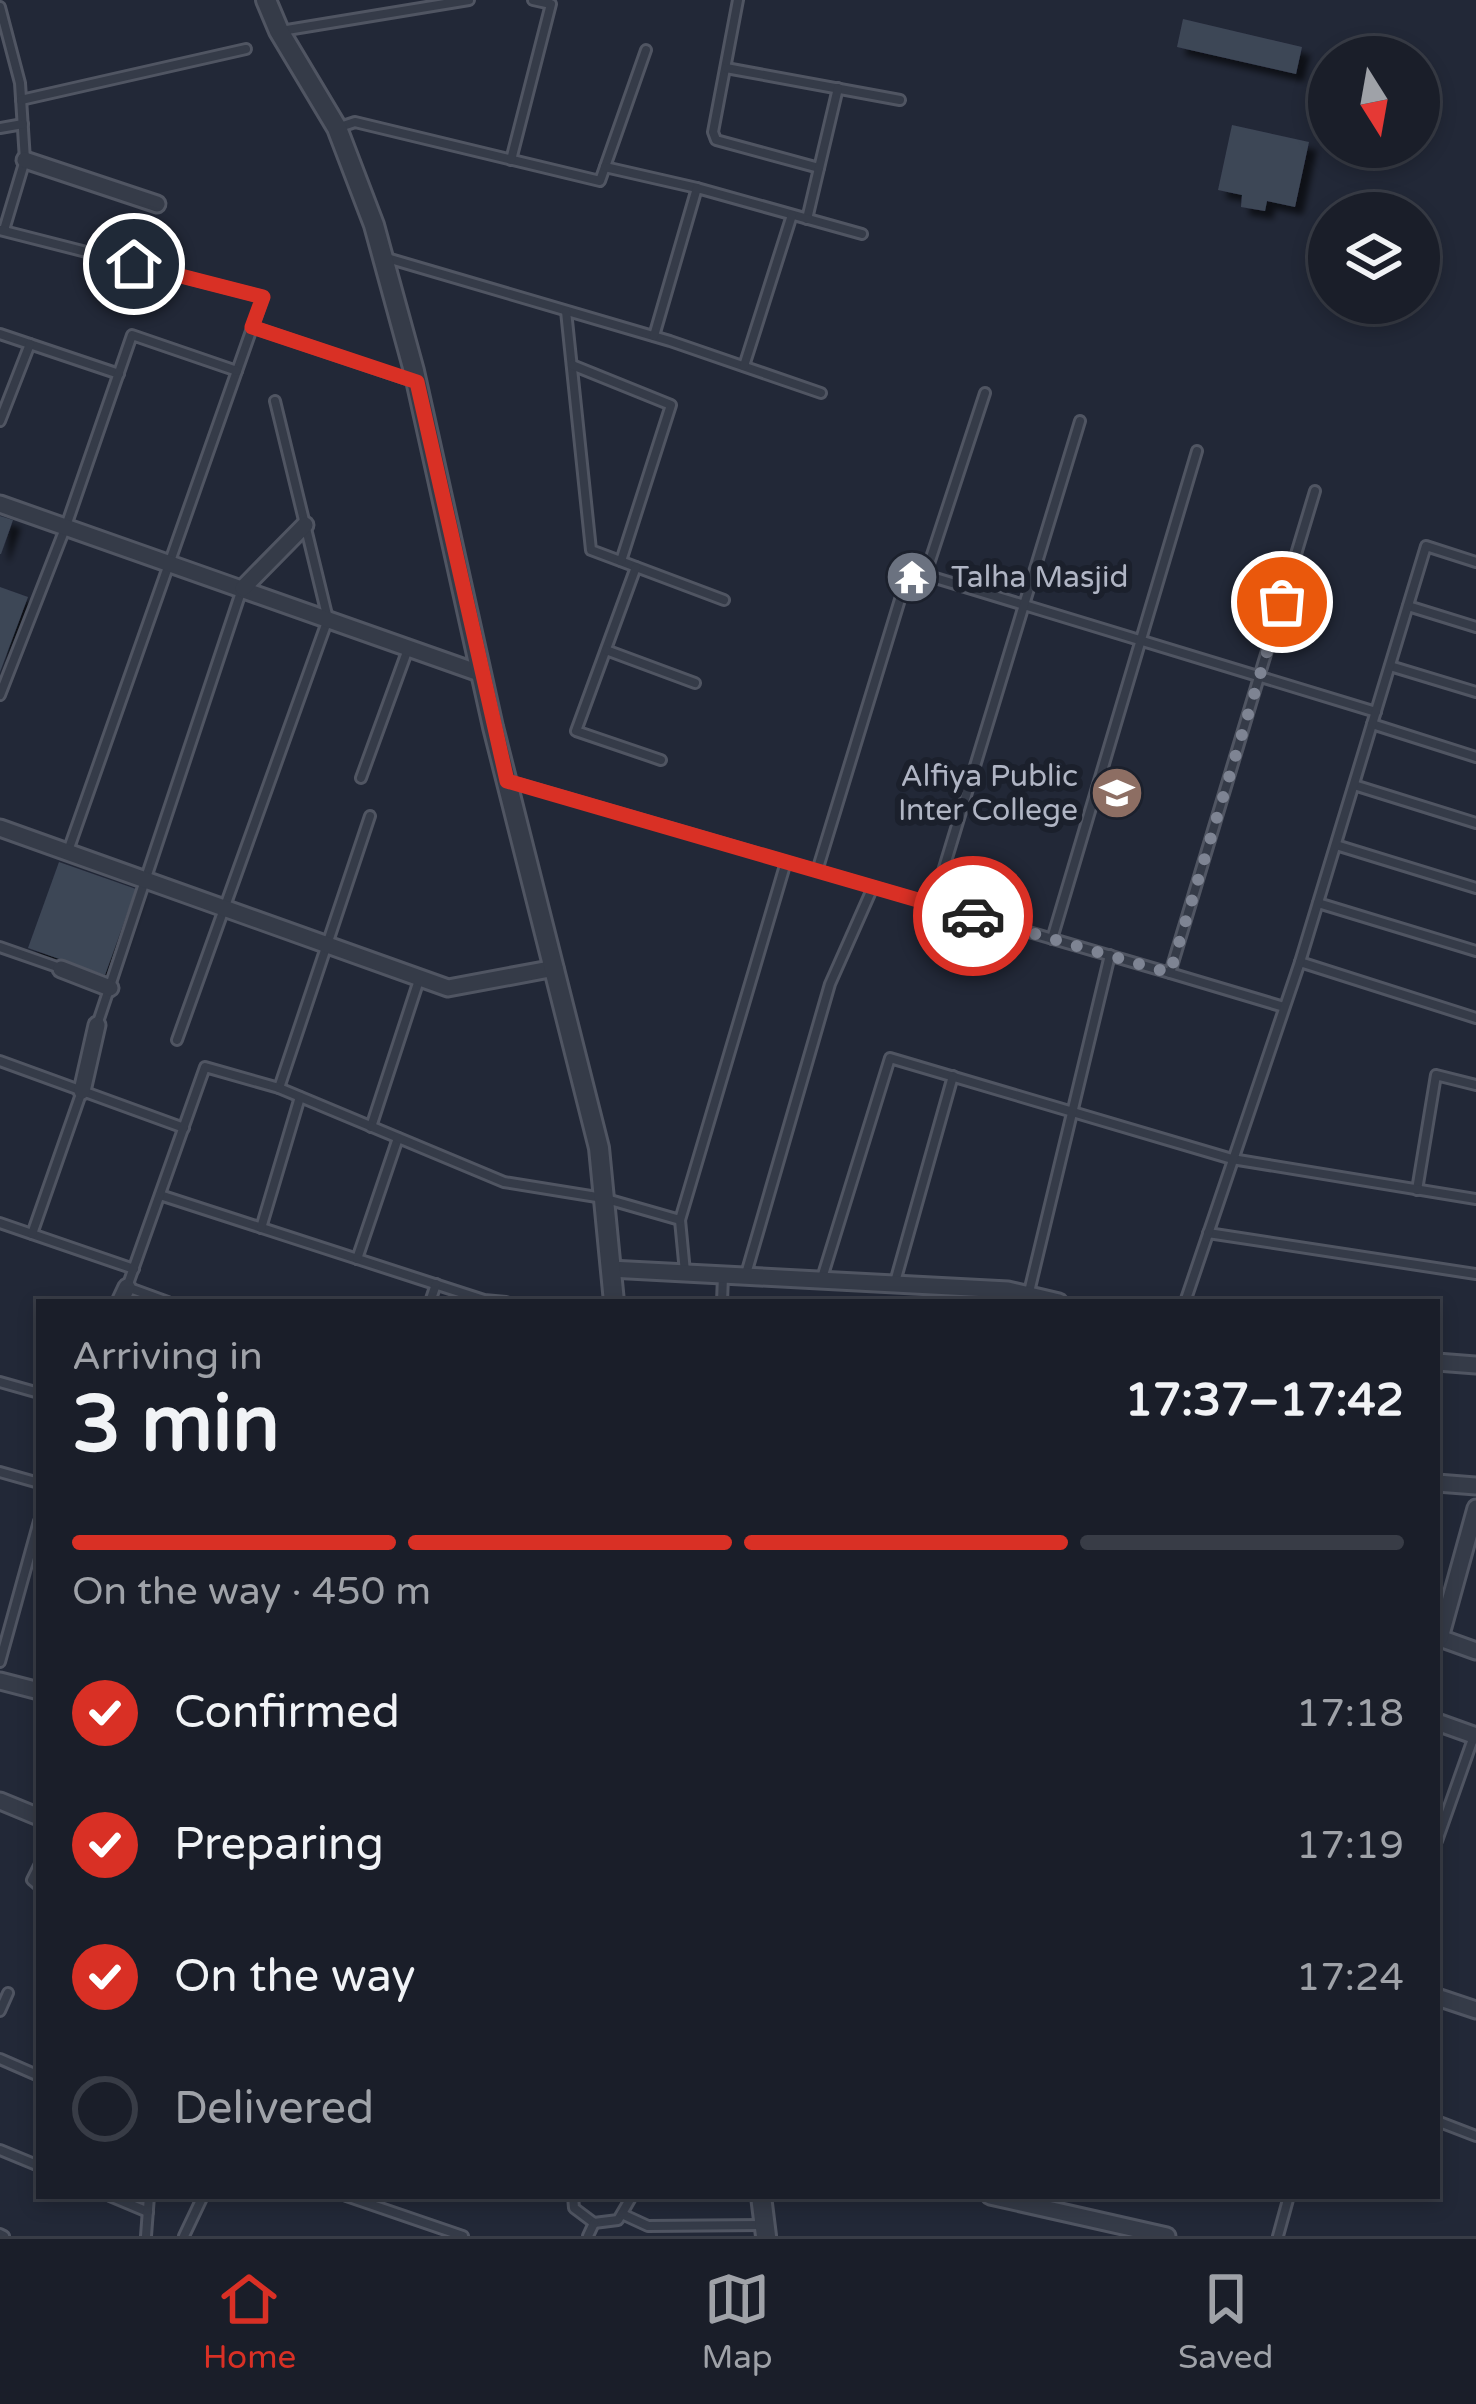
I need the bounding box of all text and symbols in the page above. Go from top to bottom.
north arrow [1308,36,1440,168]
map controls [1308,36,1440,324]
button: layers [1308,192,1440,324]
pin [83,213,185,315]
icon: home [101,231,167,297]
temple icon: Talha Masjid [884,549,940,605]
pin [1231,551,1333,653]
place label: Talha Masjid [951,559,1128,596]
icon: bag [1249,569,1315,635]
place label: Alfiya Public Inter College [898,758,1078,829]
school or university icon: Alfiya Public Inter College [1089,765,1145,821]
courier [913,856,1033,976]
icon: car [940,883,1006,949]
text: Arriving in [72,1333,263,1380]
text: 17:37–17:42 [1125,1374,1404,1428]
text: 3 min [72,1378,280,1472]
text: On the way · 450 m [72,1568,431,1615]
icon: check [72,1680,138,1746]
text: Confirmed [174,1686,400,1740]
text: 17:18 [1296,1690,1404,1737]
icon: check [72,1812,138,1878]
text: Preparing [174,1818,384,1872]
text: 17:19 [1296,1822,1404,1869]
icon: check [72,1944,138,2010]
text: On the way [174,1950,415,2004]
text: 17:24 [1296,1954,1404,2001]
text: Delivered [174,2082,374,2136]
tab: Home [203,2266,296,2377]
tab: Map [701,2266,773,2377]
tab: Saved [1178,2266,1273,2377]

